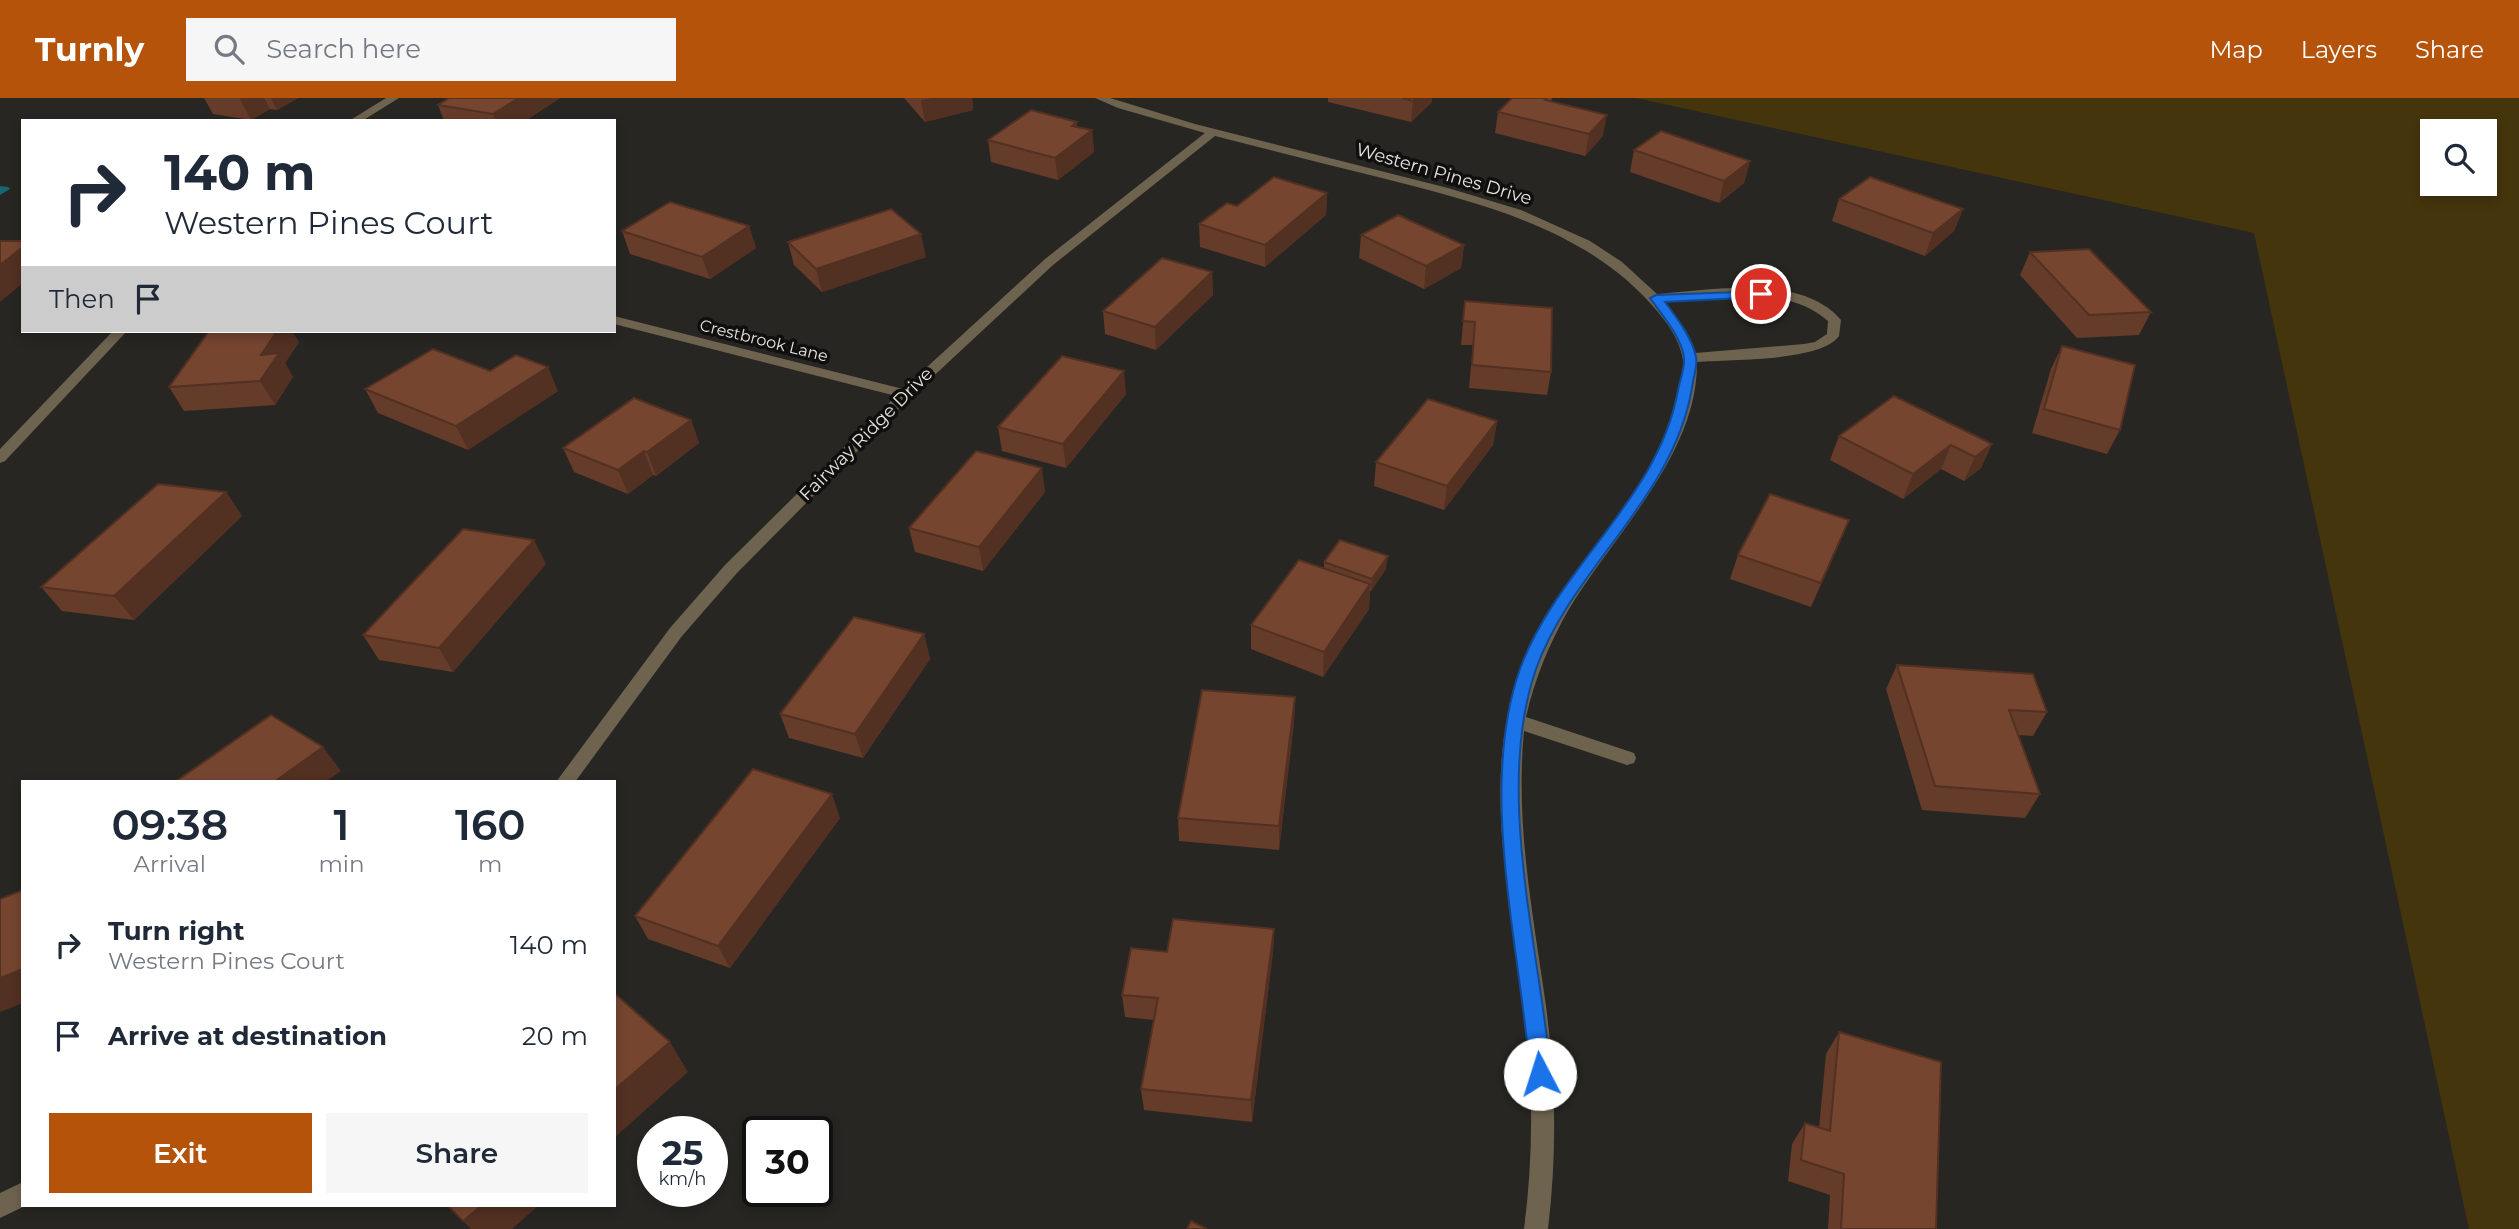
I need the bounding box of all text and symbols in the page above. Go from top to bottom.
search box [186,18,676,81]
text: Turnly [35,29,144,69]
icon: search [210,30,248,68]
text: Search here [266,33,421,65]
text: Map [2209,35,2263,64]
text: Layers [2301,35,2377,64]
text: Share [2415,35,2484,64]
map controls [2420,119,2497,196]
button: search [2420,119,2497,196]
street label: Western Pines Drive [1354,138,1535,210]
text: 140 m [164,143,316,202]
icon: right [49,147,140,238]
text: Western Pines Court [164,203,493,242]
pin [1731,264,1791,324]
icon: arrive [1742,275,1780,313]
icon: arrive [129,280,167,318]
text: Then [49,283,115,315]
street label: Crestbrook Lane [698,315,830,366]
street label: Fairway Ridge Drive [795,363,937,505]
text: 09:38 [111,799,228,851]
text: 1 [334,799,350,851]
text: 160 [455,799,526,851]
text: Arrival [133,850,206,878]
text: min [318,850,365,878]
text: m [478,850,503,878]
text: Turn right [108,915,244,947]
icon: right [49,926,87,964]
text: 140 m [510,929,588,961]
text: Western Pines Court [108,947,345,975]
icon: arrive [49,1017,87,1055]
text: Arrive at destination [108,1020,387,1052]
text: 20 m [522,1020,588,1052]
position arrow [1503,1037,1577,1111]
button: Exit [49,1113,312,1193]
button: Share [326,1113,588,1193]
speed limit sign: 30 [742,1116,833,1207]
text: 25 [662,1131,703,1174]
text: km/h [658,1168,707,1190]

